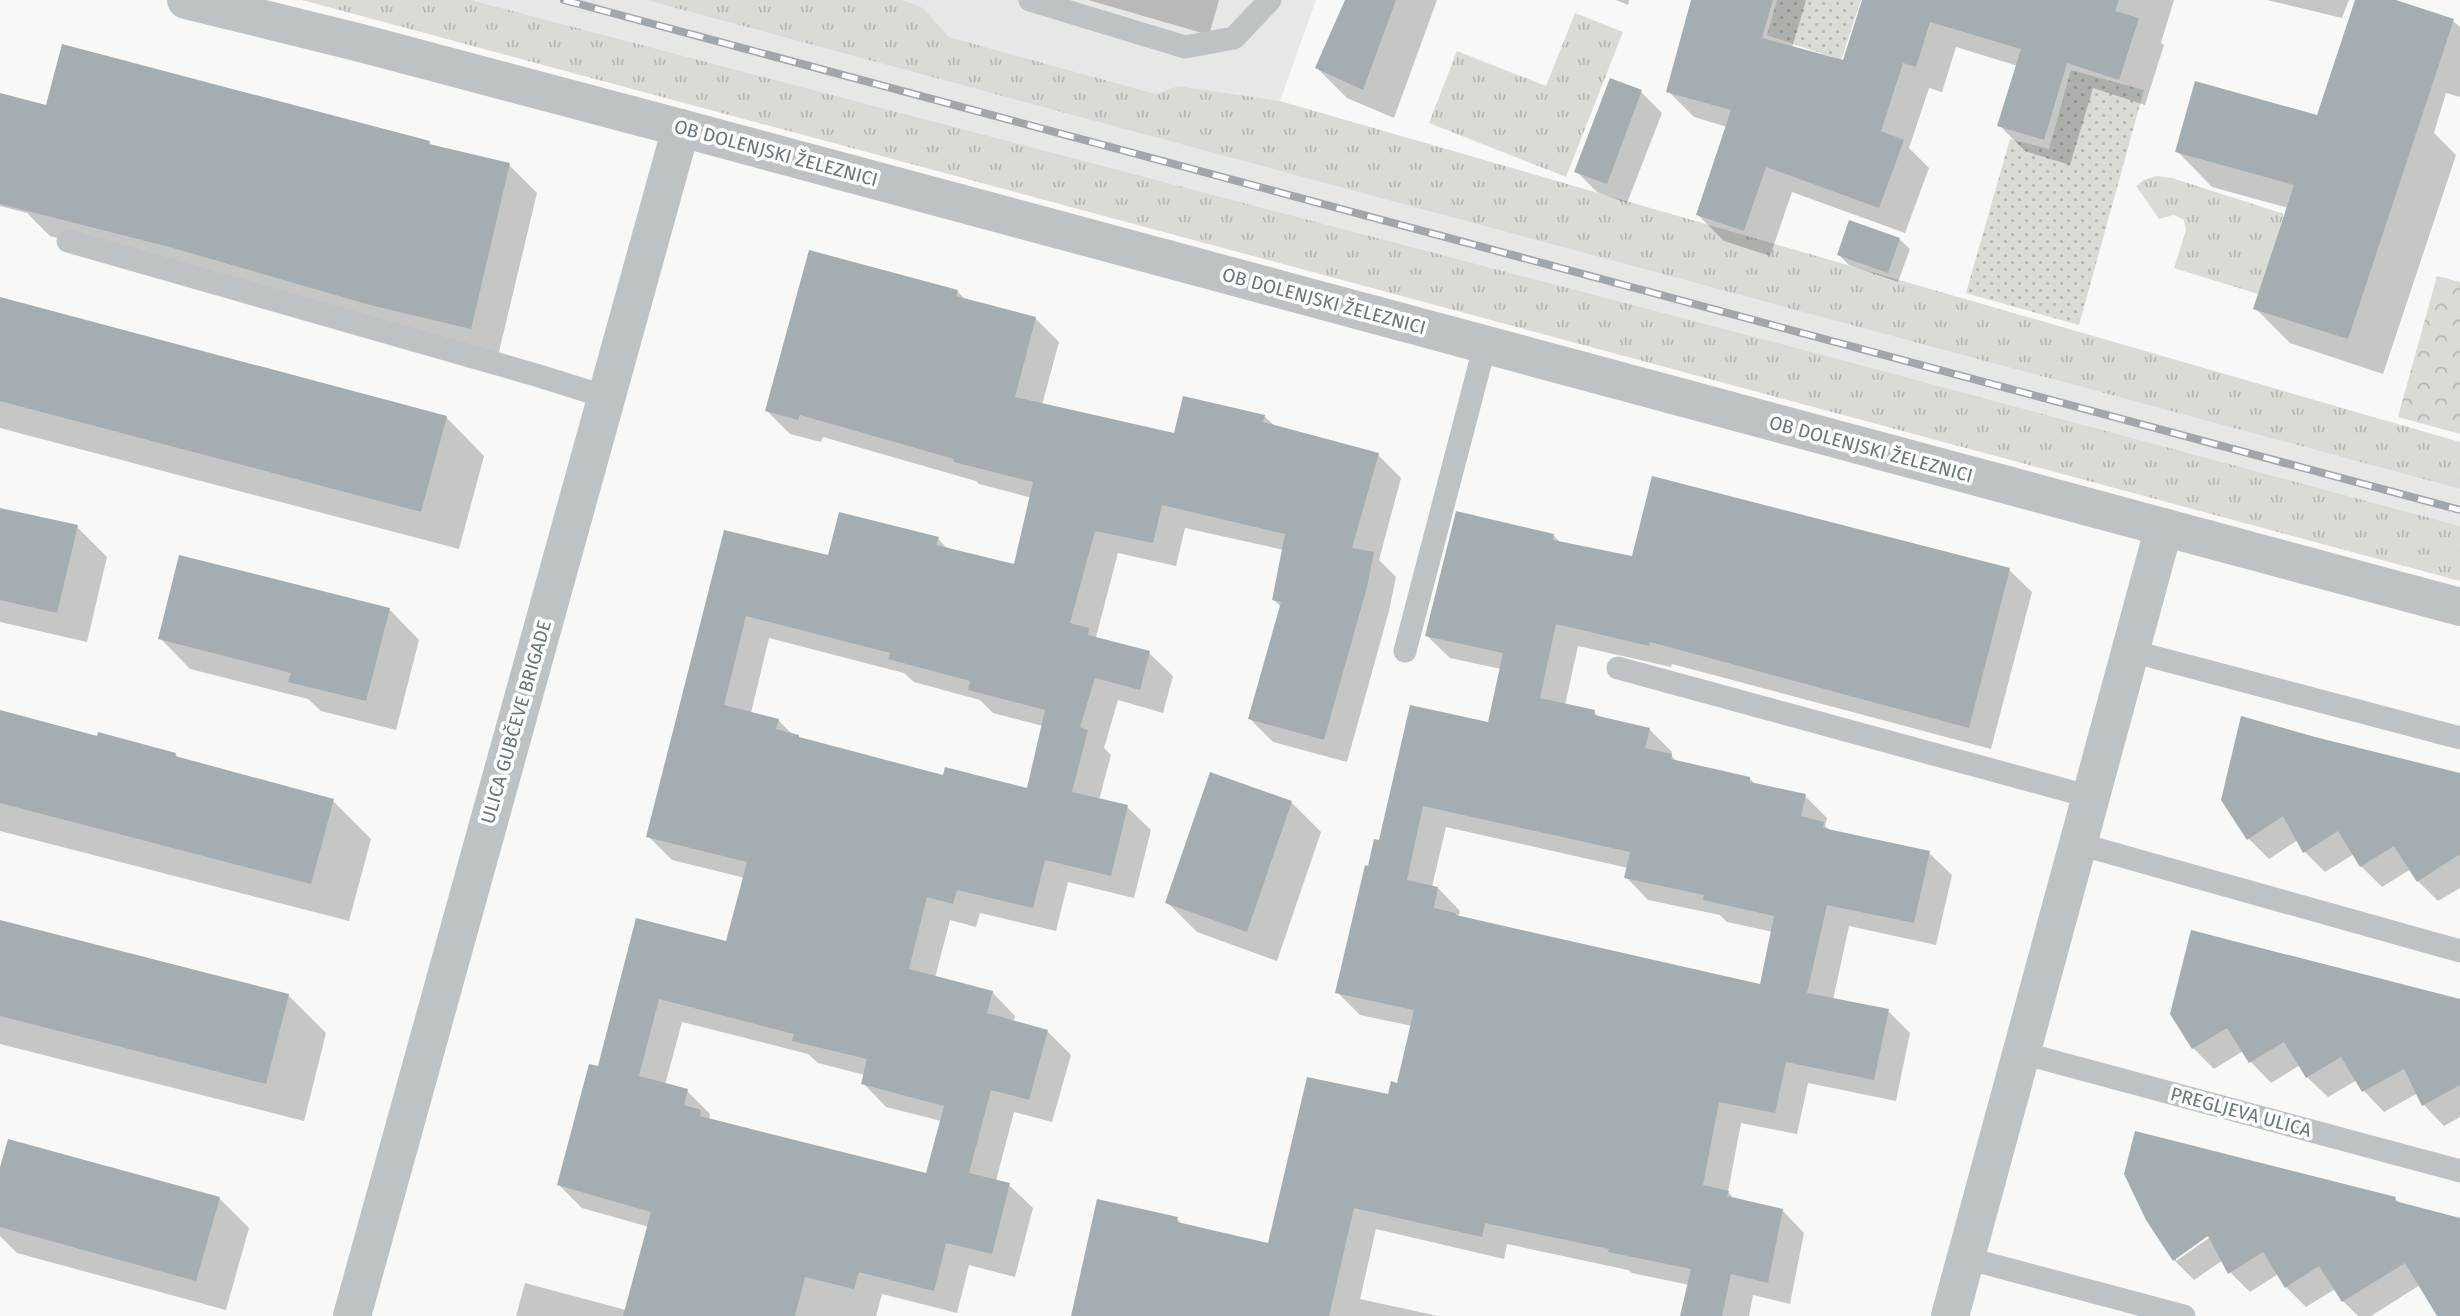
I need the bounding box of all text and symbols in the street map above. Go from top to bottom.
street label: OB DOLENJSKI ŽELEZNICI [672,115,880,191]
street label: OB DOLENJSKI ŽELEZNICI [1220,263,1428,339]
street label: OB DOLENJSKI ŽELEZNICI [1767,411,1975,487]
street label: ULICA GUBČEVE BRIGADE [476,617,556,827]
street label: PREGLJEVA ULICA [2168,1082,2314,1142]

